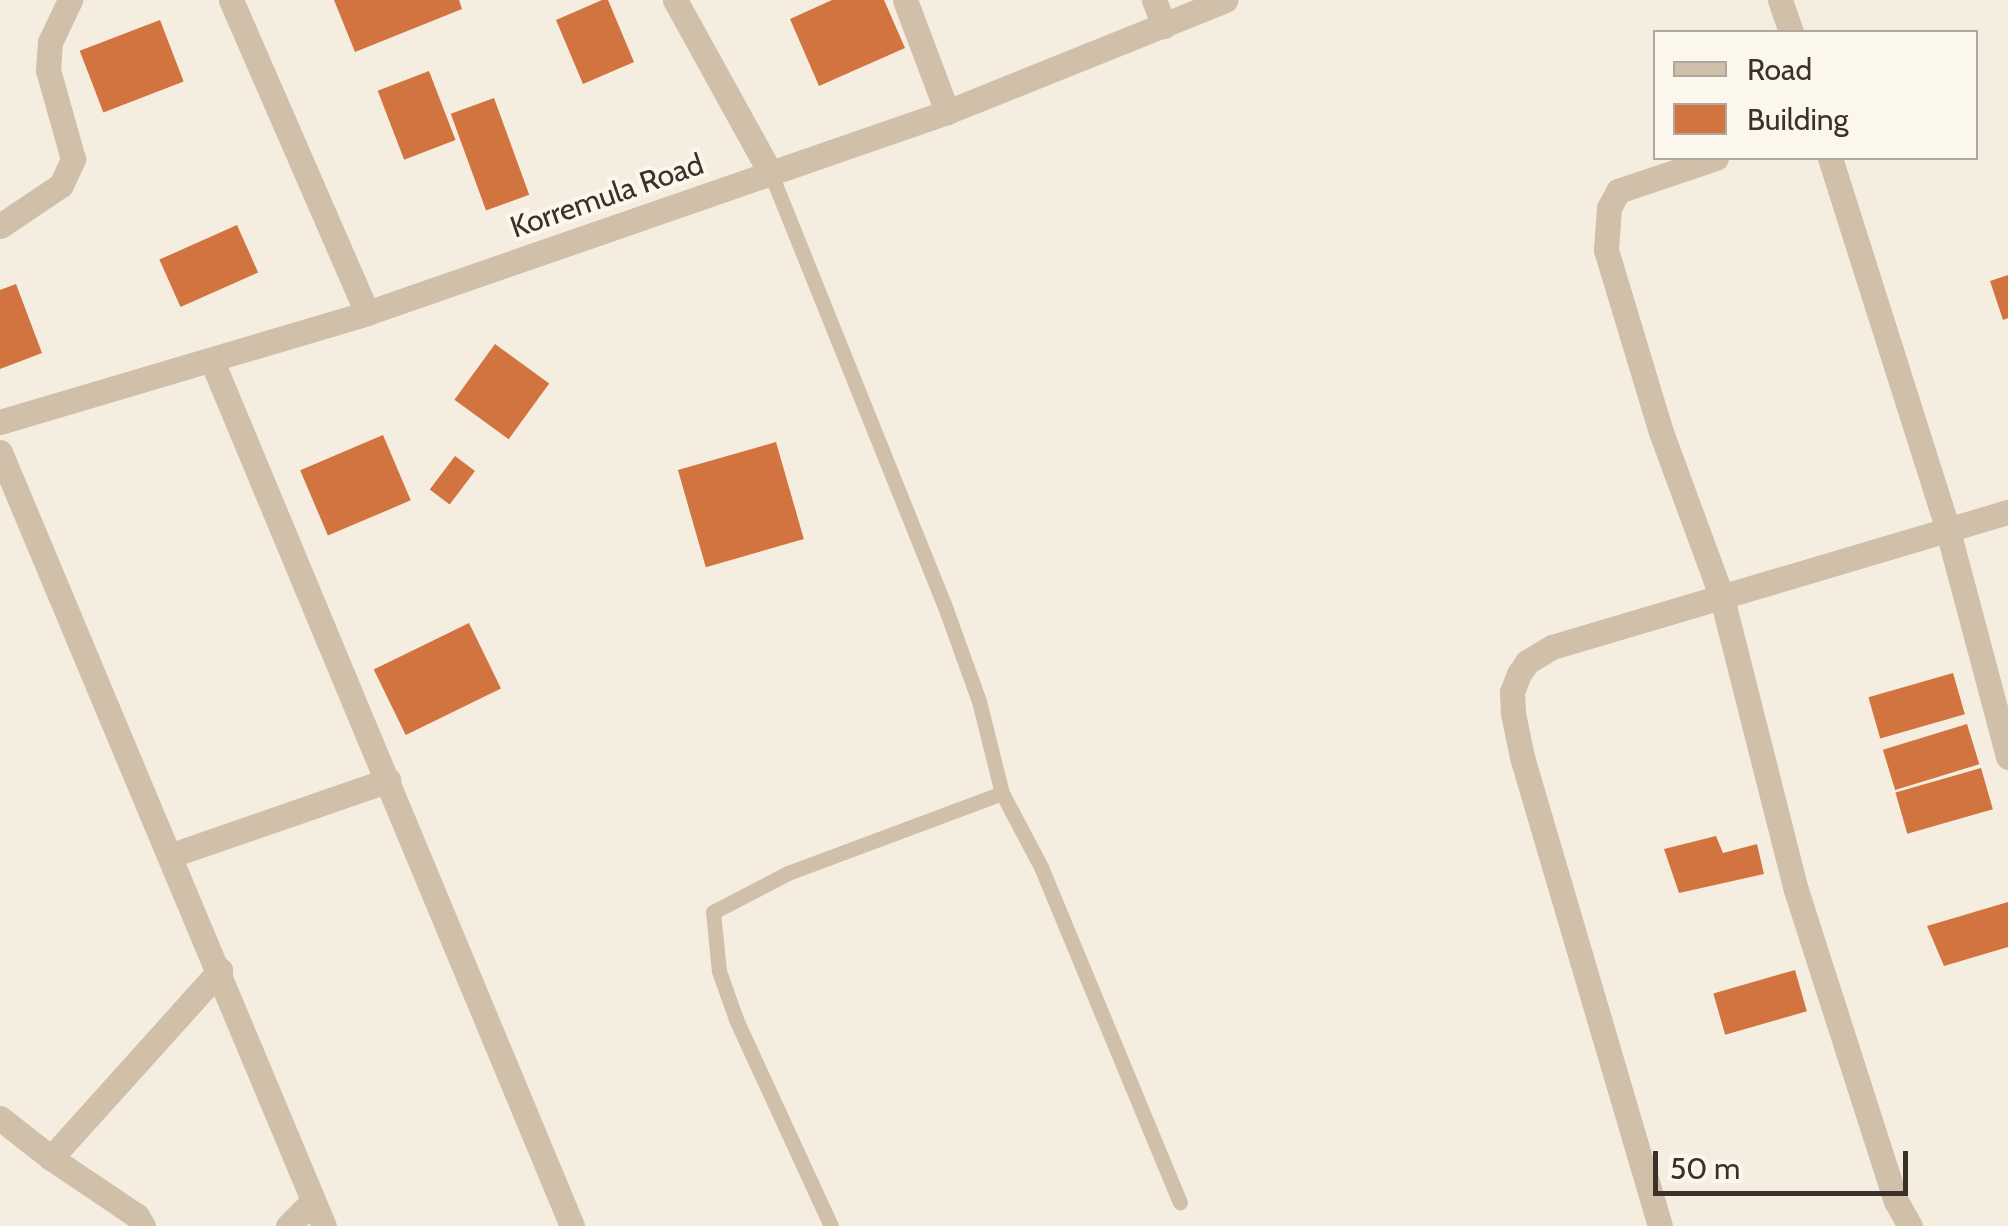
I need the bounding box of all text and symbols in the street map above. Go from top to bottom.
legend [1653,30,1978,160]
text: Road [1747,51,1812,88]
text: Building [1747,101,1849,138]
street label: Korremula Road [506,146,708,246]
scale bar [1658,1131,1913,1193]
text: 50 m [1670,1150,1740,1187]

